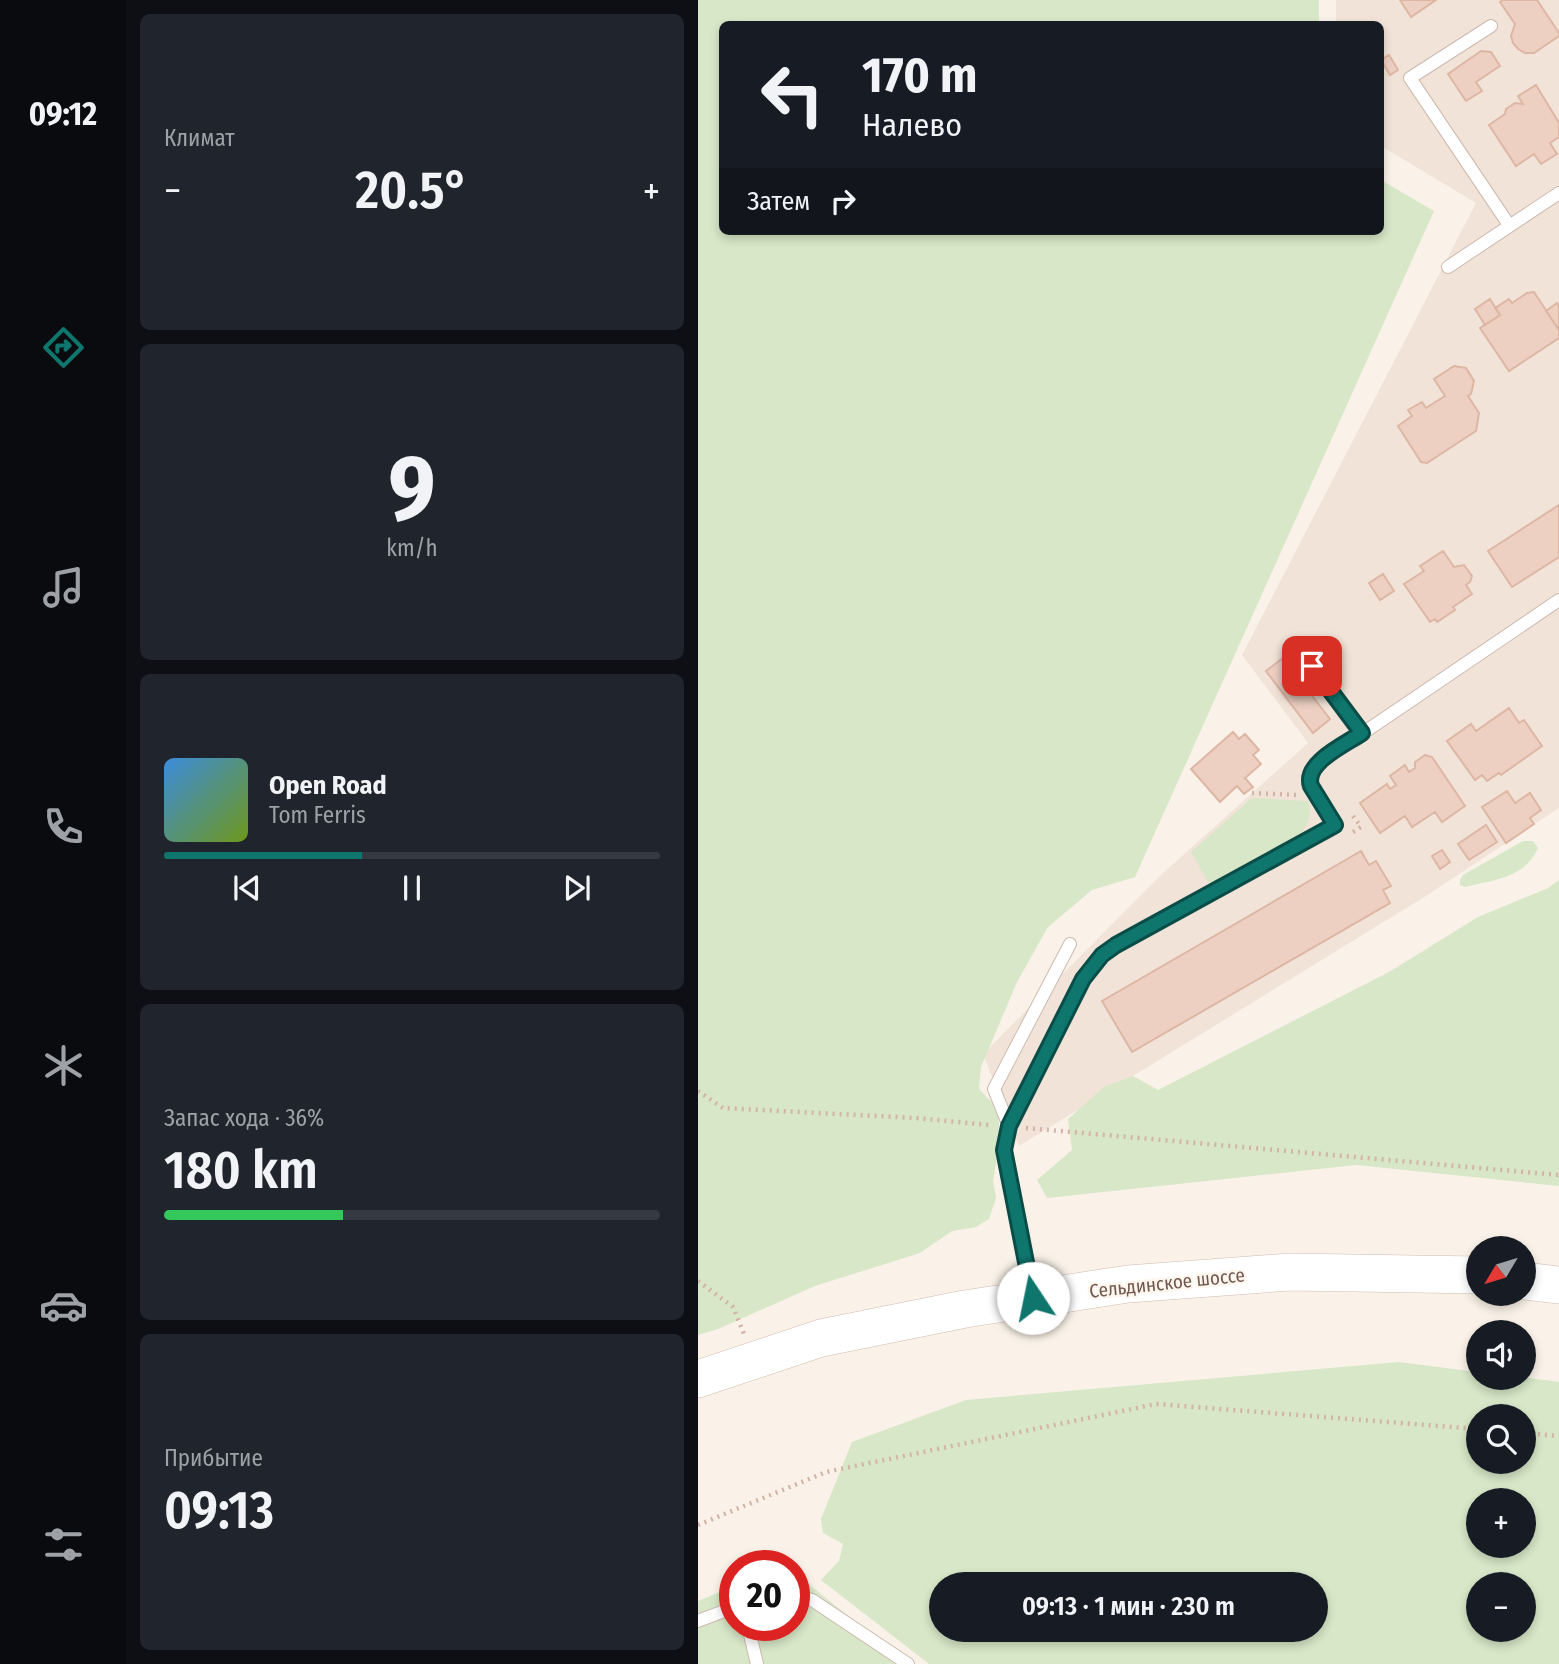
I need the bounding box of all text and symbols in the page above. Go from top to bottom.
text: 170 m [862,46,978,105]
icon: left [747,49,838,140]
text: 09:12 [29,95,97,133]
text: Налево [862,106,962,144]
text: Климат [164,124,235,152]
text: 20.5° [355,159,469,222]
text: − [164,168,181,214]
text: + [643,168,660,214]
icon: right [824,182,862,220]
text: Затем [747,186,810,217]
icon: directions [39,323,88,372]
text: 9 [388,434,436,543]
text: km/h [386,534,438,562]
icon: music [39,563,88,612]
pin [1282,636,1342,696]
icon: arrive [1293,647,1331,685]
text: Open Road [269,770,387,801]
text: Tom Ferris [269,801,366,829]
icon: phone [39,802,88,851]
icon: previous [228,869,266,907]
icon: pause [393,869,431,907]
icon: next [558,869,596,907]
icon: climate [39,1041,88,1090]
text: Запас хода · 36% [164,1104,324,1132]
text: 180 km [164,1139,318,1202]
north arrow [1466,1236,1536,1306]
map controls [1466,1236,1536,1642]
position arrow [996,1261,1070,1335]
street label: Сельдинское шоссе [1088,1263,1246,1303]
icon: car [39,1281,88,1330]
button: sound [1466,1320,1536,1390]
button: search [1466,1404,1536,1474]
text: Прибытие [164,1444,263,1472]
text: 09:13 [164,1479,274,1542]
button: + [1466,1488,1536,1558]
icon: filters [39,1520,88,1569]
speed limit sign: 20 [719,1550,810,1641]
button: − [1466,1572,1536,1642]
text: 09:13 · 1 мин · 230 m [1022,1591,1235,1622]

